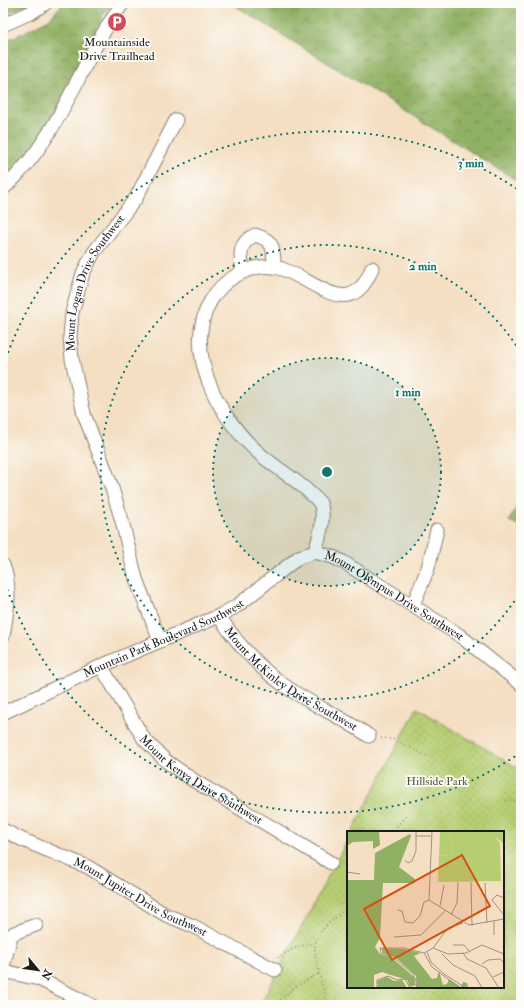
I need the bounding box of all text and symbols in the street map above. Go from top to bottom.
parking icon: Mountainside Drive Trailhead [106,11,128,33]
place label: Mountainside Drive Trailhead [79,35,155,64]
text: 3 min [458,156,485,171]
street label: Mount Logan Drive Southwest [62,212,128,352]
text: 2 min [409,259,437,274]
text: 1 min [395,385,422,400]
centre of rings [320,465,334,479]
street label: Mount Olympus Drive Southwest [323,547,467,644]
street label: Mountain Park Boulevard Southwest [81,596,247,681]
street label: Mount McKinley Drive Southwest [221,624,360,734]
street label: Mount Kenya Drive Southwest [136,731,265,828]
park label: Hillside Park [406,774,468,789]
inset map [347,831,504,988]
street label: Mount Jupiter Drive Southwest [71,854,210,940]
north arrow [18,950,58,990]
text: N [38,966,55,983]

